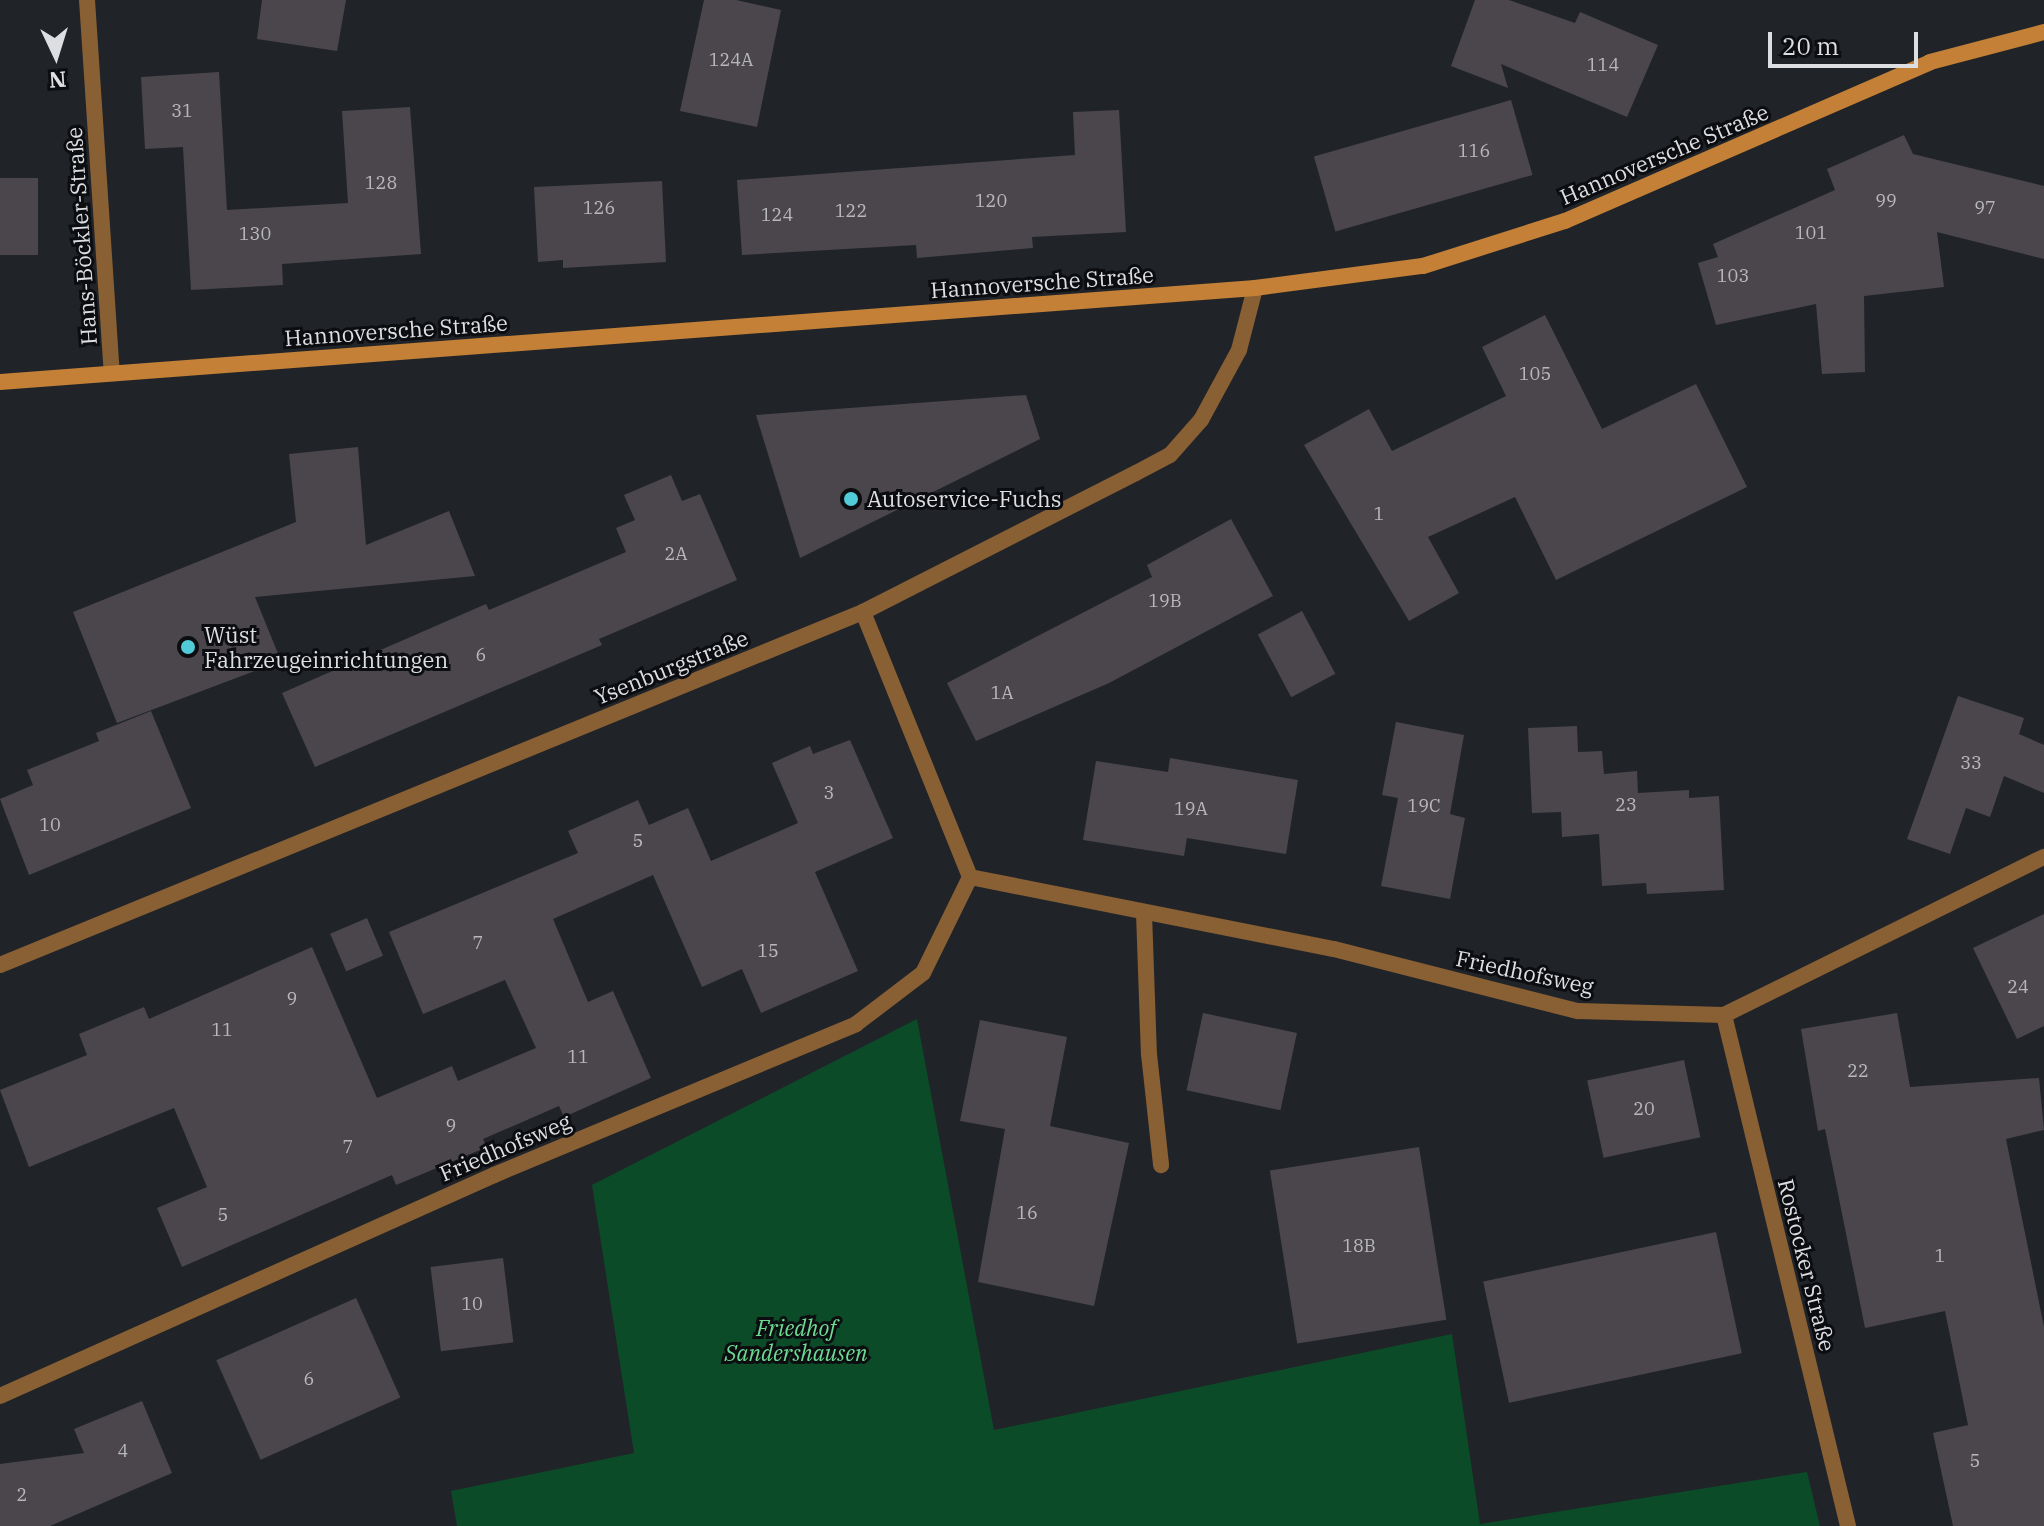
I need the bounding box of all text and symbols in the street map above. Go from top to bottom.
north arrow [16,16,96,96]
scale bar [1772,16,1922,66]
text: 20 m [1782,30,1839,62]
house number: 124A [709,49,753,71]
house number: 114 [1587,54,1619,76]
text: N [48,65,67,96]
street label: Hannoversche Straße [1556,98,1772,210]
house number: 31 [171,100,193,122]
street label: Hans-Böckler-Straße [60,126,102,346]
house number: 116 [1458,140,1490,162]
house number: 128 [365,172,397,194]
house number: 120 [975,190,1007,212]
house number: 99 [1875,190,1897,212]
house number: 126 [583,197,615,219]
house number: 97 [1974,197,1996,219]
house number: 122 [835,200,867,222]
house number: 124 [761,204,793,226]
house number: 101 [1795,222,1827,244]
house number: 130 [239,223,271,245]
street label: Hannoversche Straße [929,261,1155,303]
house number: 103 [1717,265,1749,287]
street label: Hannoversche Straße [283,309,509,351]
house number: 105 [1519,363,1551,385]
place label: Autoservice-Fuchs [867,486,1062,512]
marker: Autoservice-Fuchs [842,490,860,508]
house number: 1 [1374,503,1384,525]
house number: 2A [664,543,688,565]
house number: 19B [1148,590,1182,612]
place label: Wüst Fahrzeugeinrichtungen [204,621,448,672]
street label: Ysenburgstraße [590,624,752,710]
marker: Wüst Fahrzeugeinrichtungen [179,638,197,656]
house number: 6 [476,644,486,666]
house number: 1A [990,682,1014,704]
house number: 33 [1960,752,1982,774]
house number: 3 [824,782,834,804]
house number: 23 [1615,794,1637,816]
house number: 19C [1407,795,1441,817]
house number: 19A [1174,798,1208,820]
house number: 10 [39,814,61,836]
house number: 5 [633,830,643,852]
house number: 7 [473,932,483,954]
house number: 15 [757,940,779,962]
street label: Friedhofsweg [1454,945,1596,999]
house number: 24 [2007,976,2029,998]
house number: 9 [287,988,297,1010]
house number: 11 [211,1019,233,1041]
house number: 11 [567,1046,589,1068]
house number: 22 [1847,1060,1869,1082]
house number: 20 [1633,1098,1655,1120]
street label: Friedhofsweg [435,1107,575,1187]
house number: 9 [446,1115,456,1137]
house number: 7 [343,1136,353,1158]
street label: Rostocker Straße [1773,1176,1841,1354]
house number: 16 [1016,1202,1038,1224]
house number: 5 [218,1204,228,1226]
house number: 18B [1342,1235,1376,1257]
house number: 1 [1935,1245,1945,1267]
house number: 10 [461,1293,483,1315]
park label: Friedhof Sandershausen [725,1314,867,1366]
house number: 6 [304,1368,314,1390]
house number: 4 [118,1440,128,1462]
house number: 5 [1970,1450,1980,1472]
house number: 2 [17,1484,27,1506]

